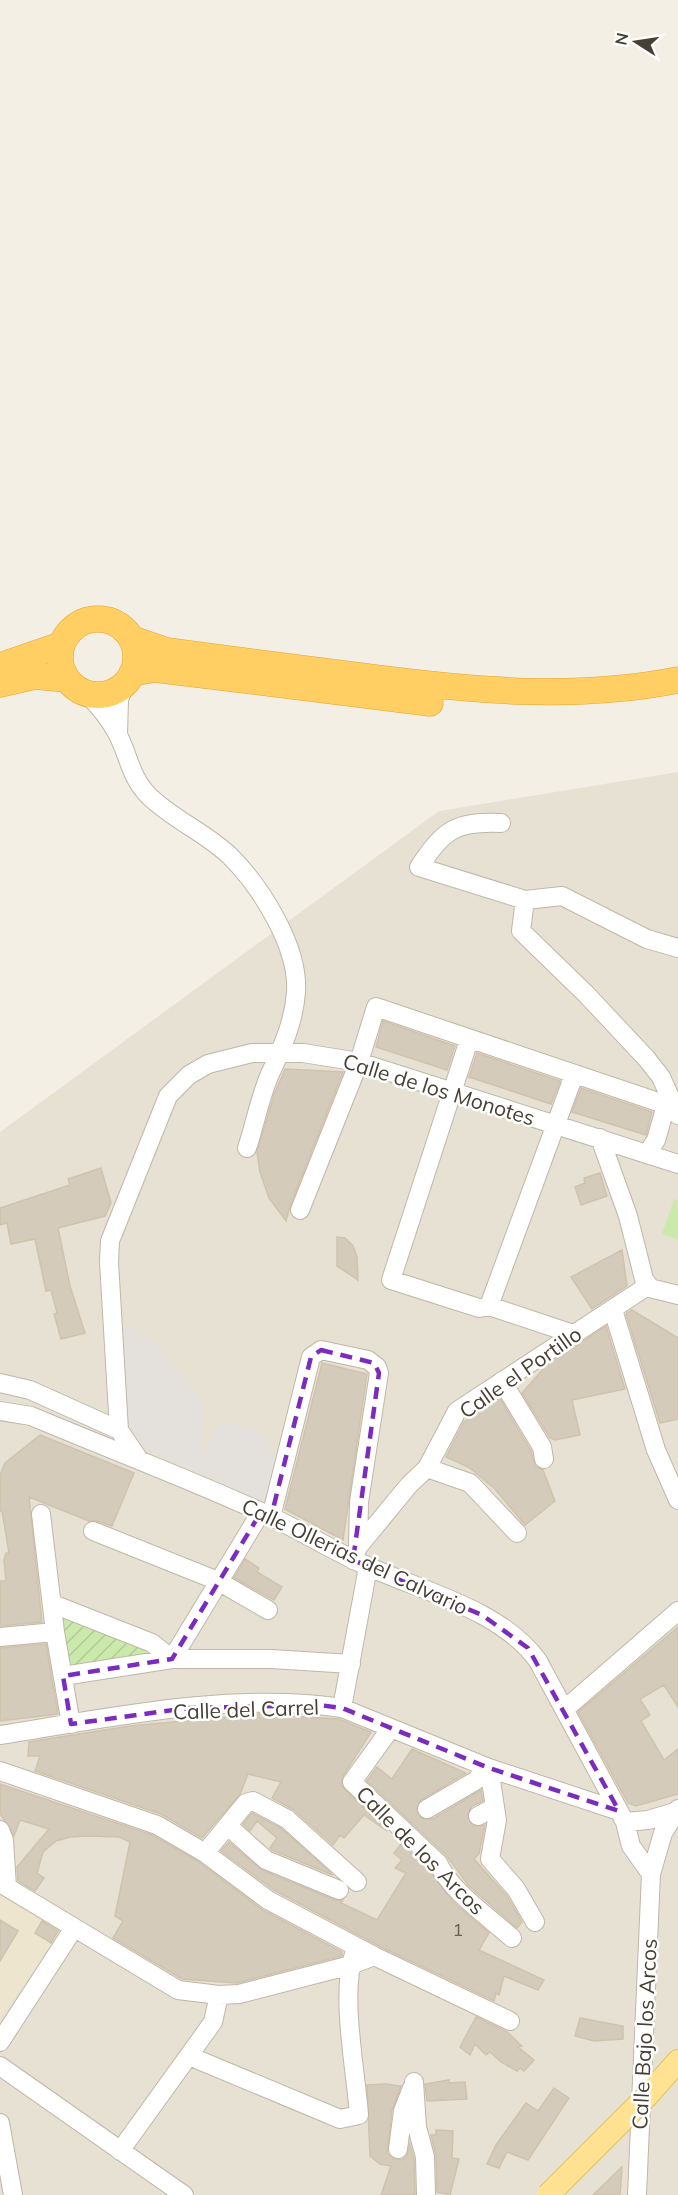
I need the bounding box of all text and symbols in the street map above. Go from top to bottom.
north arrow [606,12,666,72]
text: N [610,31,632,47]
street label: Calle de los Monotes [340,1047,538,1131]
street label: Calle el Portillo [454,1320,586,1424]
street label: Calle Ollerias del Calvario [238,1492,472,1620]
street label: Calle del Carrel [172,1693,320,1725]
street label: Calle de los Arcos [351,1780,491,1920]
house number: 1 [453,1918,463,1941]
street label: Calle Bajo los Arcos [626,1938,662,2130]

